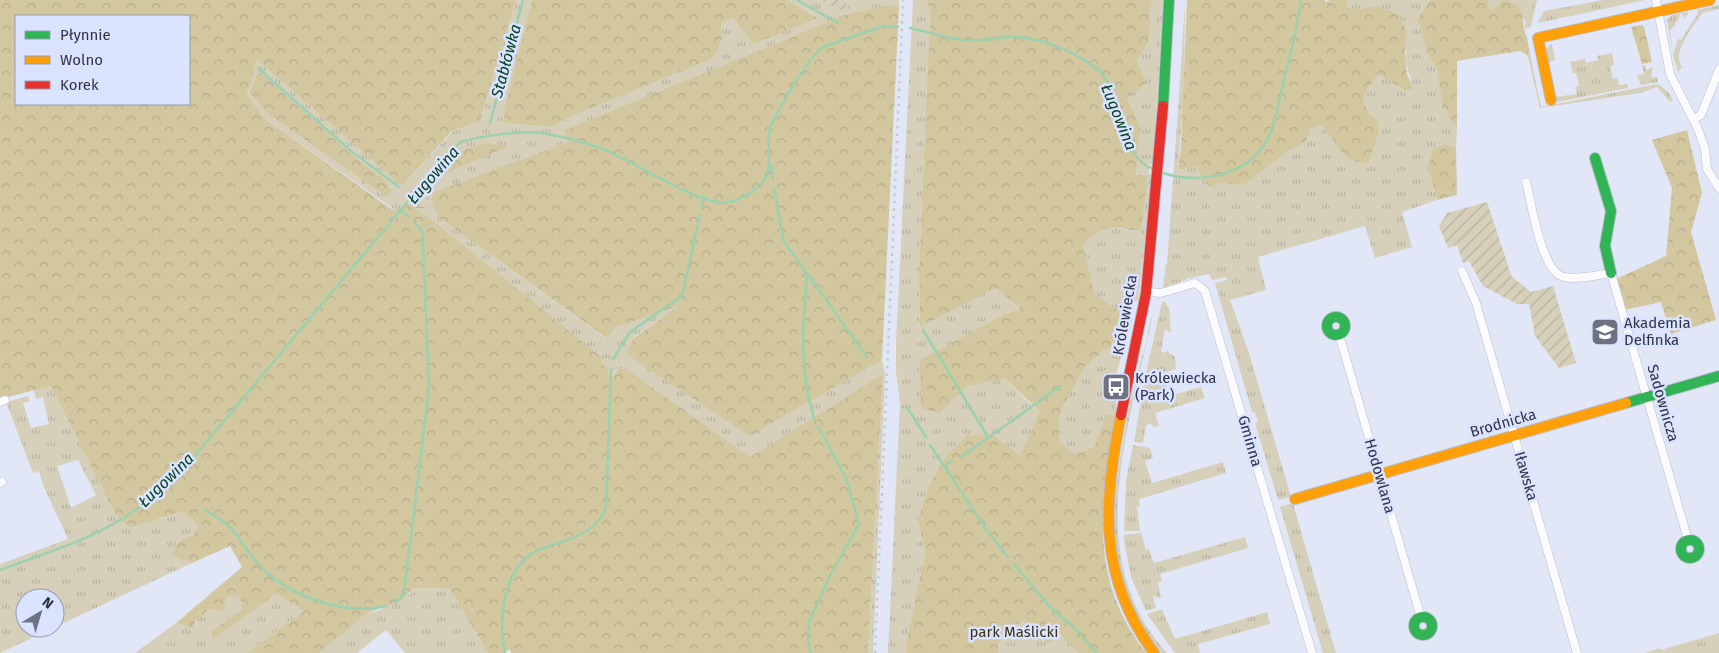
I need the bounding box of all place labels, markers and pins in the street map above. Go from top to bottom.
place label: Akademia Delfinka [1624,314,1691,349]
school or university icon: Akademia Delfinka [1590,317,1620,347]
place label: Królewiecka (Park) [1135,369,1216,404]
bus stop icon: Królewiecka (Park) [1101,372,1131,402]

